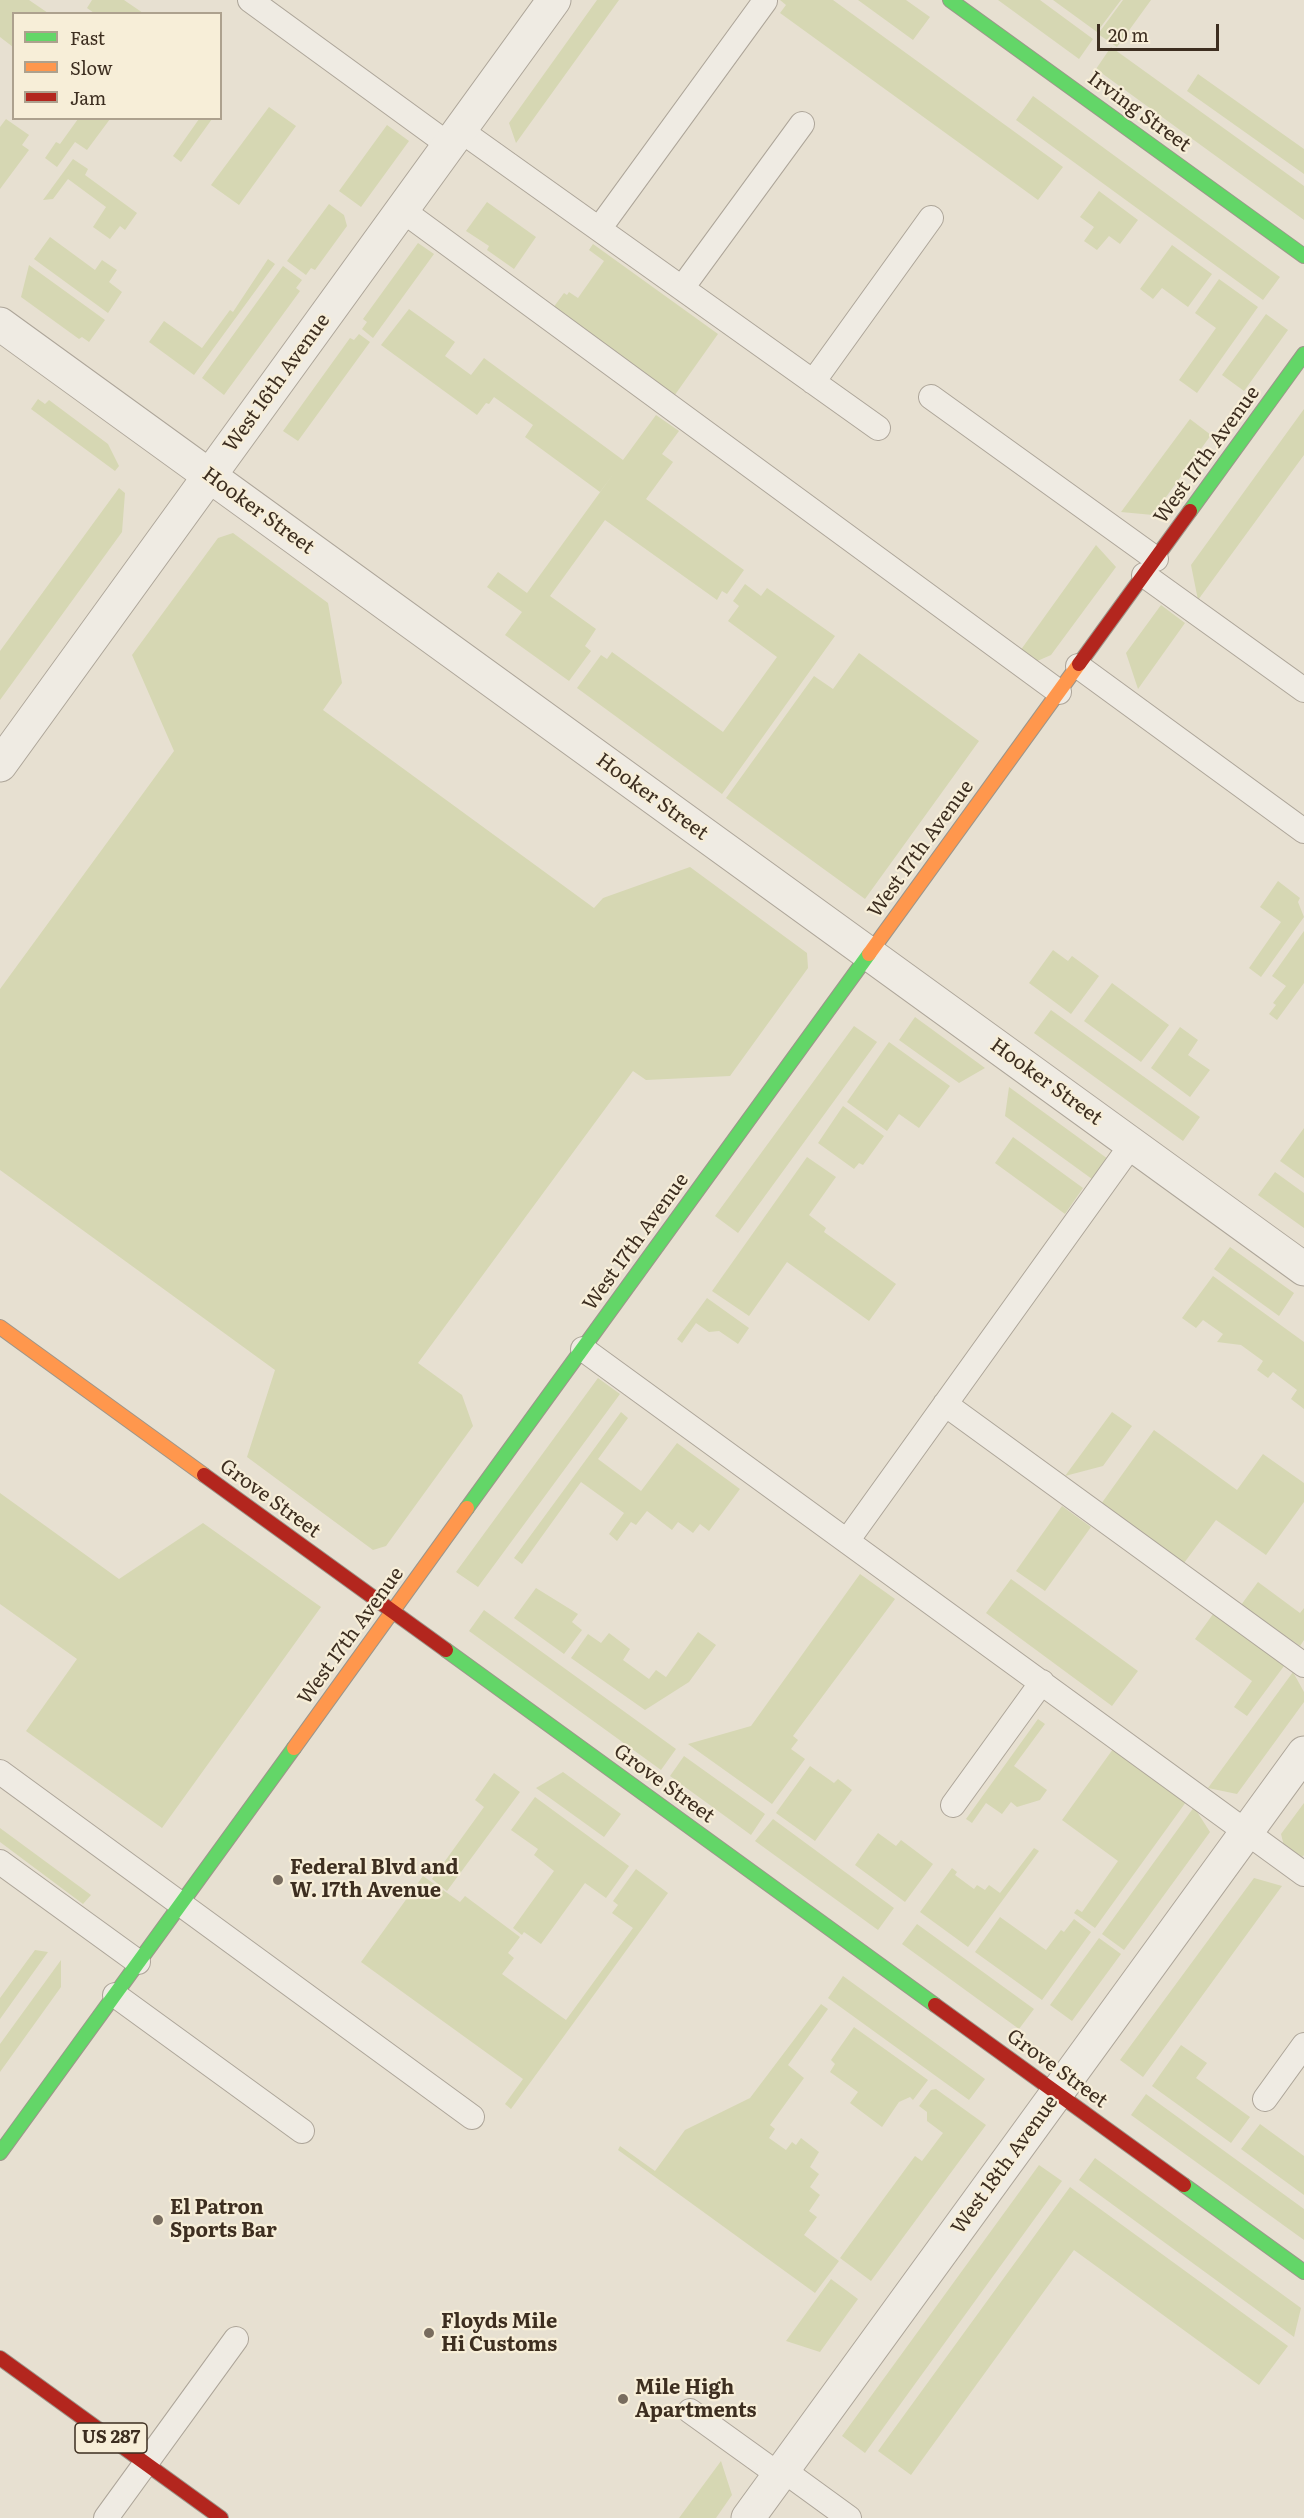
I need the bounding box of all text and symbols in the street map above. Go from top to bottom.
legend [12,12,222,120]
scale bar [1100,12,1222,50]
text: 20 m [1108,21,1149,48]
text: Fast [70,24,105,51]
text: Slow [70,54,112,81]
street label: Irving Street [1083,67,1195,157]
text: Jam [70,84,106,111]
street label: West 16th Avenue [219,309,335,457]
street label: West 17th Avenue [1149,382,1265,528]
street label: Hooker Street [197,462,319,560]
street label: Hooker Street [591,748,713,846]
street label: West 17th Avenue [863,776,979,922]
street label: Hooker Street [985,1033,1107,1131]
street label: West 17th Avenue [578,1169,694,1315]
street label: Grove Street [215,1454,325,1544]
street label: West 17th Avenue [293,1563,409,1709]
street label: Grove Street [609,1739,719,1829]
place label: Federal Blvd and W. 17th Avenue [290,1856,459,1903]
marker: Federal Blvd and W. 17th Avenue [271,1873,285,1887]
street label: Grove Street [1002,2024,1112,2114]
street label: West 18th Avenue [947,2091,1063,2239]
place label: El Patron Sports Bar [170,2196,277,2243]
marker: El Patron Sports Bar [151,2213,165,2227]
place label: Floyds Mile Hi Customs [441,2310,557,2357]
marker: Floyds Mile Hi Customs [422,2326,436,2340]
place label: Mile High Apartments [635,2376,756,2423]
marker: Mile High Apartments [616,2392,630,2406]
road number: US 287 [75,2423,147,2453]

